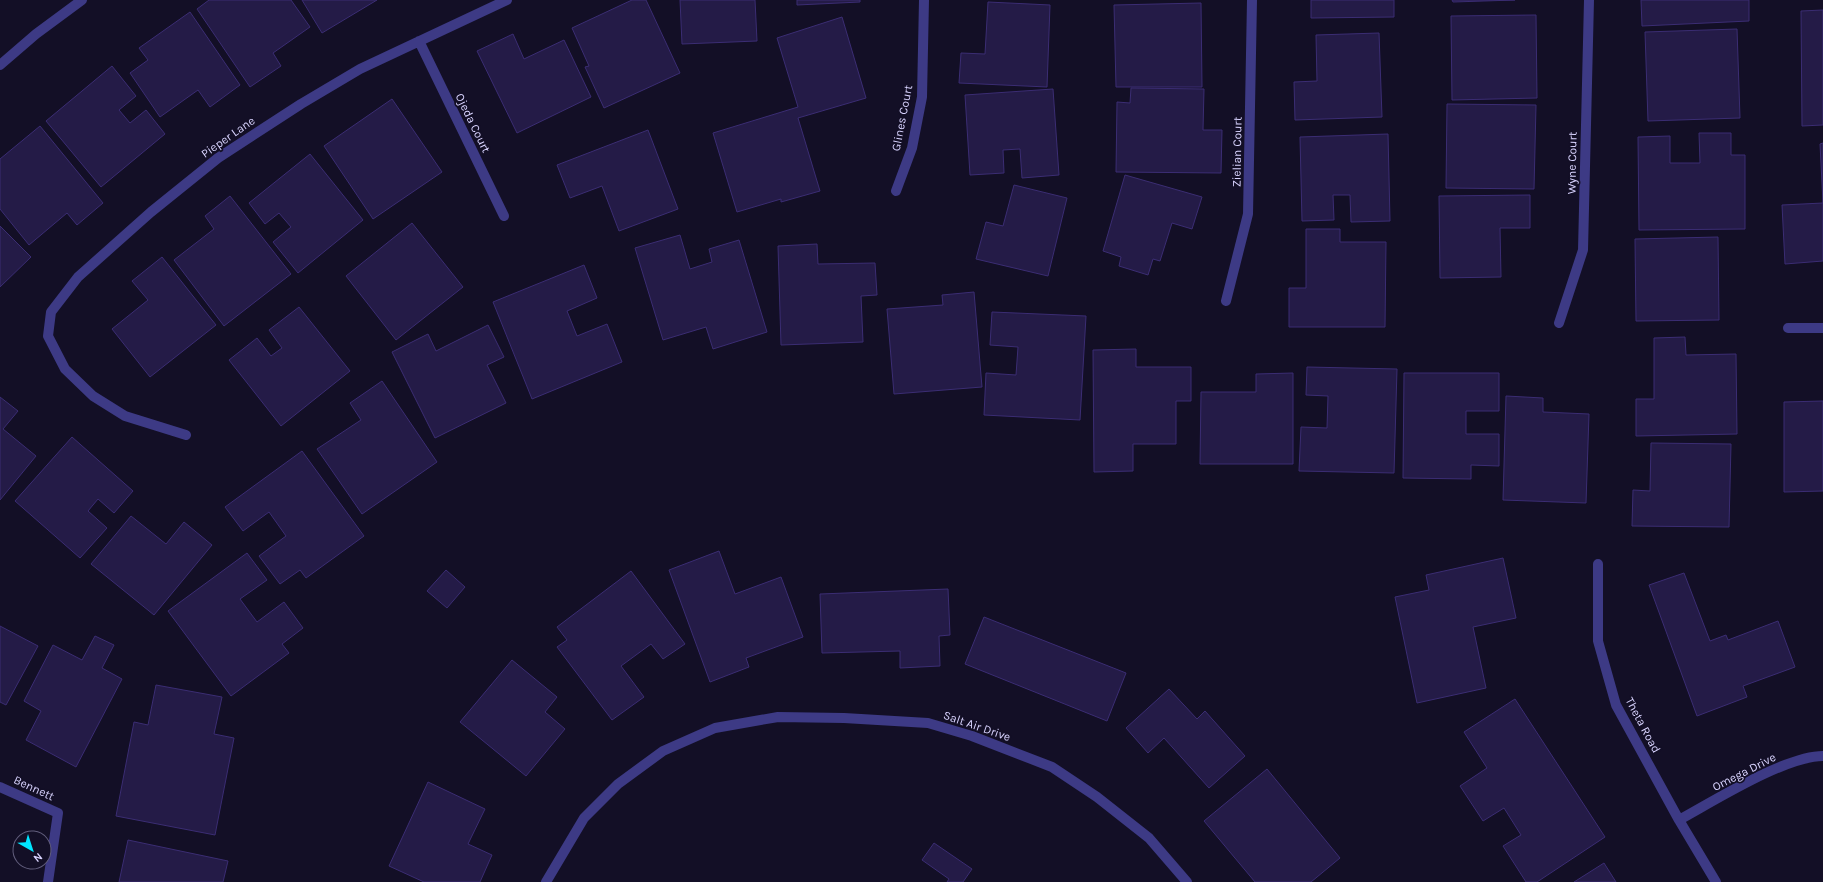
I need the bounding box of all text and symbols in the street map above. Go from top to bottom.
street label: Glines Court [889,83,915,152]
street label: Ojeda Court [453,91,494,155]
street label: Pieper Lane [198,113,258,161]
street label: Zielian Court [1229,116,1245,187]
street label: Wyne Court [1564,131,1580,194]
street label: Theta Road [1622,695,1664,755]
street label: Salt Air Drive [941,708,1013,744]
street label: Omega Drive [1710,750,1778,794]
street label: Bennett [11,773,57,804]
north arrow [12,830,52,870]
text: N [31,850,45,865]

